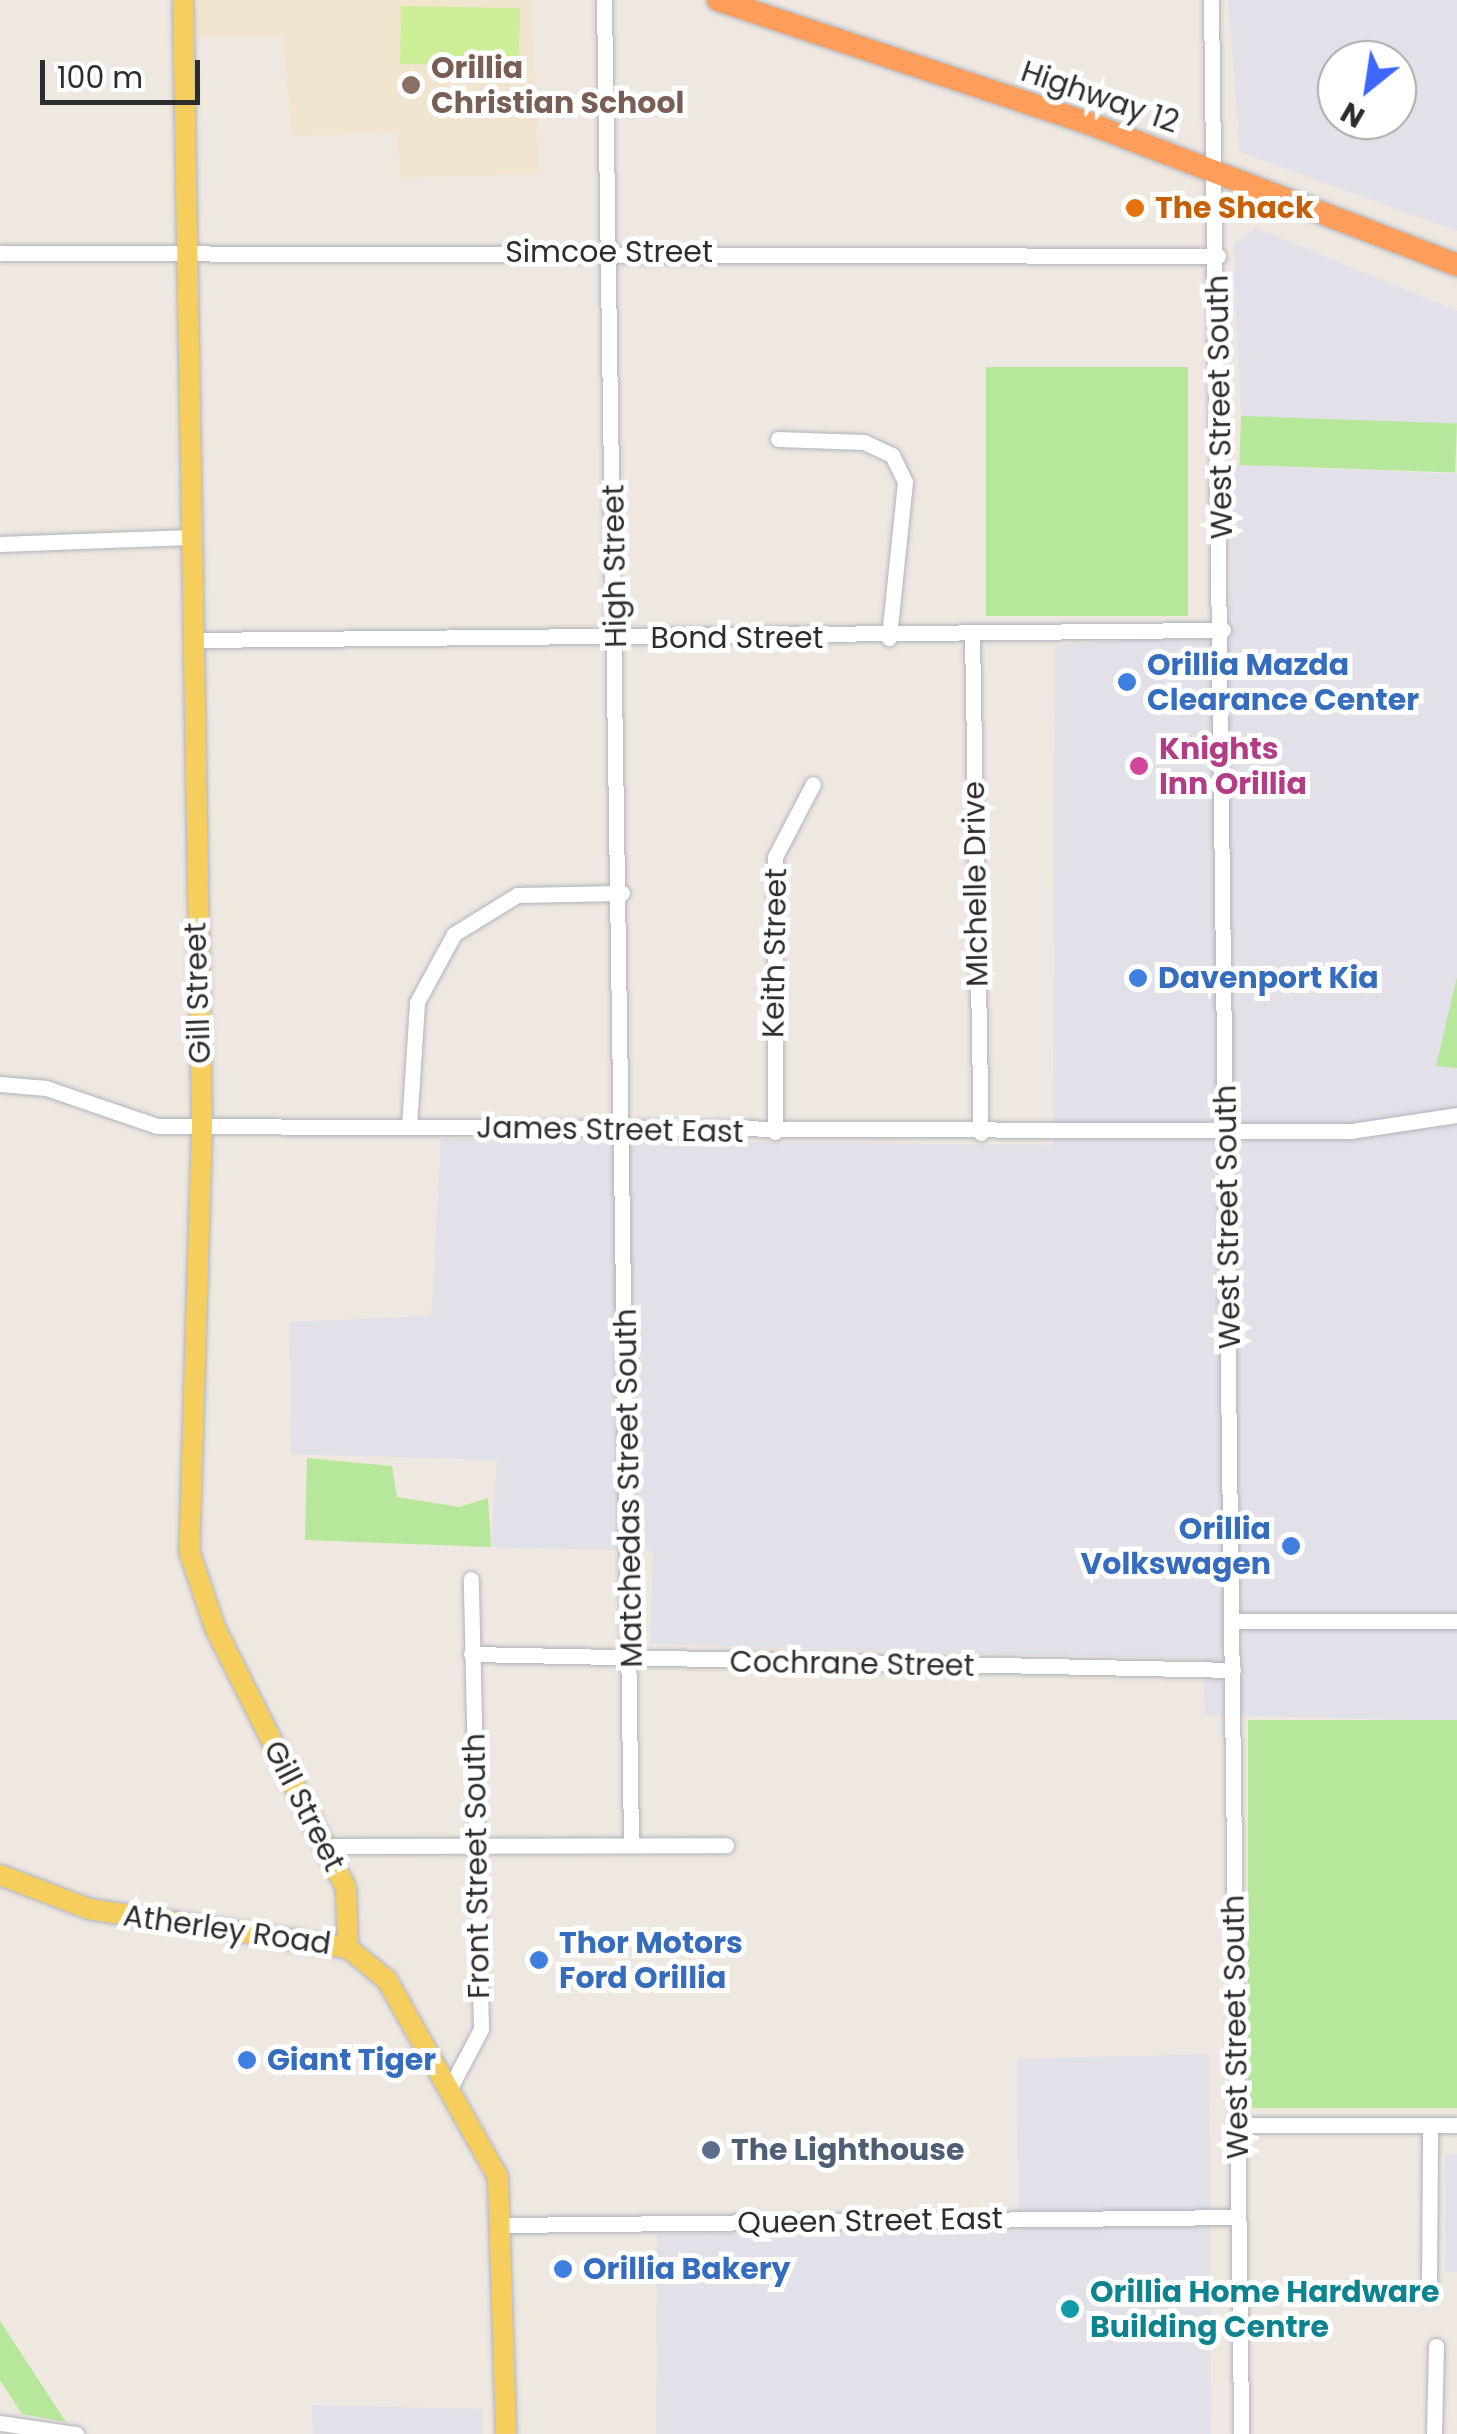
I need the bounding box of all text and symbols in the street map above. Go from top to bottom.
scale bar [45,40,205,102]
north arrow [1317,40,1417,140]
place label: Orillia Christian School [431,50,684,120]
street label: Highway 12 [1016,53,1184,141]
text: 100 m [57,56,143,99]
marker: Orillia Christian School [400,74,422,96]
text: N [1334,93,1372,137]
place label: The Shack [1155,190,1314,226]
marker: The Shack [1124,197,1146,219]
street label: Simcoe Street [505,234,713,270]
street label: West Street South [1200,274,1240,540]
street label: High Street [596,484,634,648]
street label: Bond Street [651,620,823,656]
place label: Orillia Mazda Clearance Center [1147,647,1419,718]
marker: Orillia Mazda Clearance Center [1116,671,1138,693]
place label: Knights Inn Orillia [1159,731,1307,802]
marker: Knights Inn Orillia [1128,755,1150,777]
street label: MIchelle Drive [956,781,996,987]
street label: Keith Street [756,868,794,1038]
street label: Gill Street [178,922,218,1064]
place label: Davenport Kia [1158,960,1379,996]
marker: Davenport Kia [1127,967,1149,989]
street label: West Street South [1208,1084,1248,1350]
street label: James Street East [476,1110,744,1150]
street label: Matchedas Street South [608,1308,650,1668]
place label: Orillia Volkswagen [1080,1511,1271,1582]
marker: Orillia Volkswagen [1280,1535,1302,1557]
street label: Cochrane Street [729,1644,975,1684]
street label: Front Street South [457,1733,497,1999]
street label: Gill Street [256,1735,352,1877]
street label: West Street South [1216,1894,1256,2160]
street label: Atherley Road [121,1898,333,1962]
place label: Thor Motors Ford Orillia [559,1925,743,1996]
marker: Thor Motors Ford Orillia [528,1949,550,1971]
place label: Giant Tiger [267,2042,436,2078]
marker: Giant Tiger [236,2049,258,2071]
place label: The Lighthouse [731,2132,964,2168]
marker: The Lighthouse [700,2139,722,2161]
street label: Queen Street East [737,2201,1003,2241]
place label: Orillia Bakery [583,2251,791,2287]
marker: Orillia Bakery [552,2258,574,2280]
place label: Orillia Home Hardware Building Centre [1090,2274,1439,2344]
marker: Orillia Home Hardware Building Centre [1059,2298,1081,2320]

